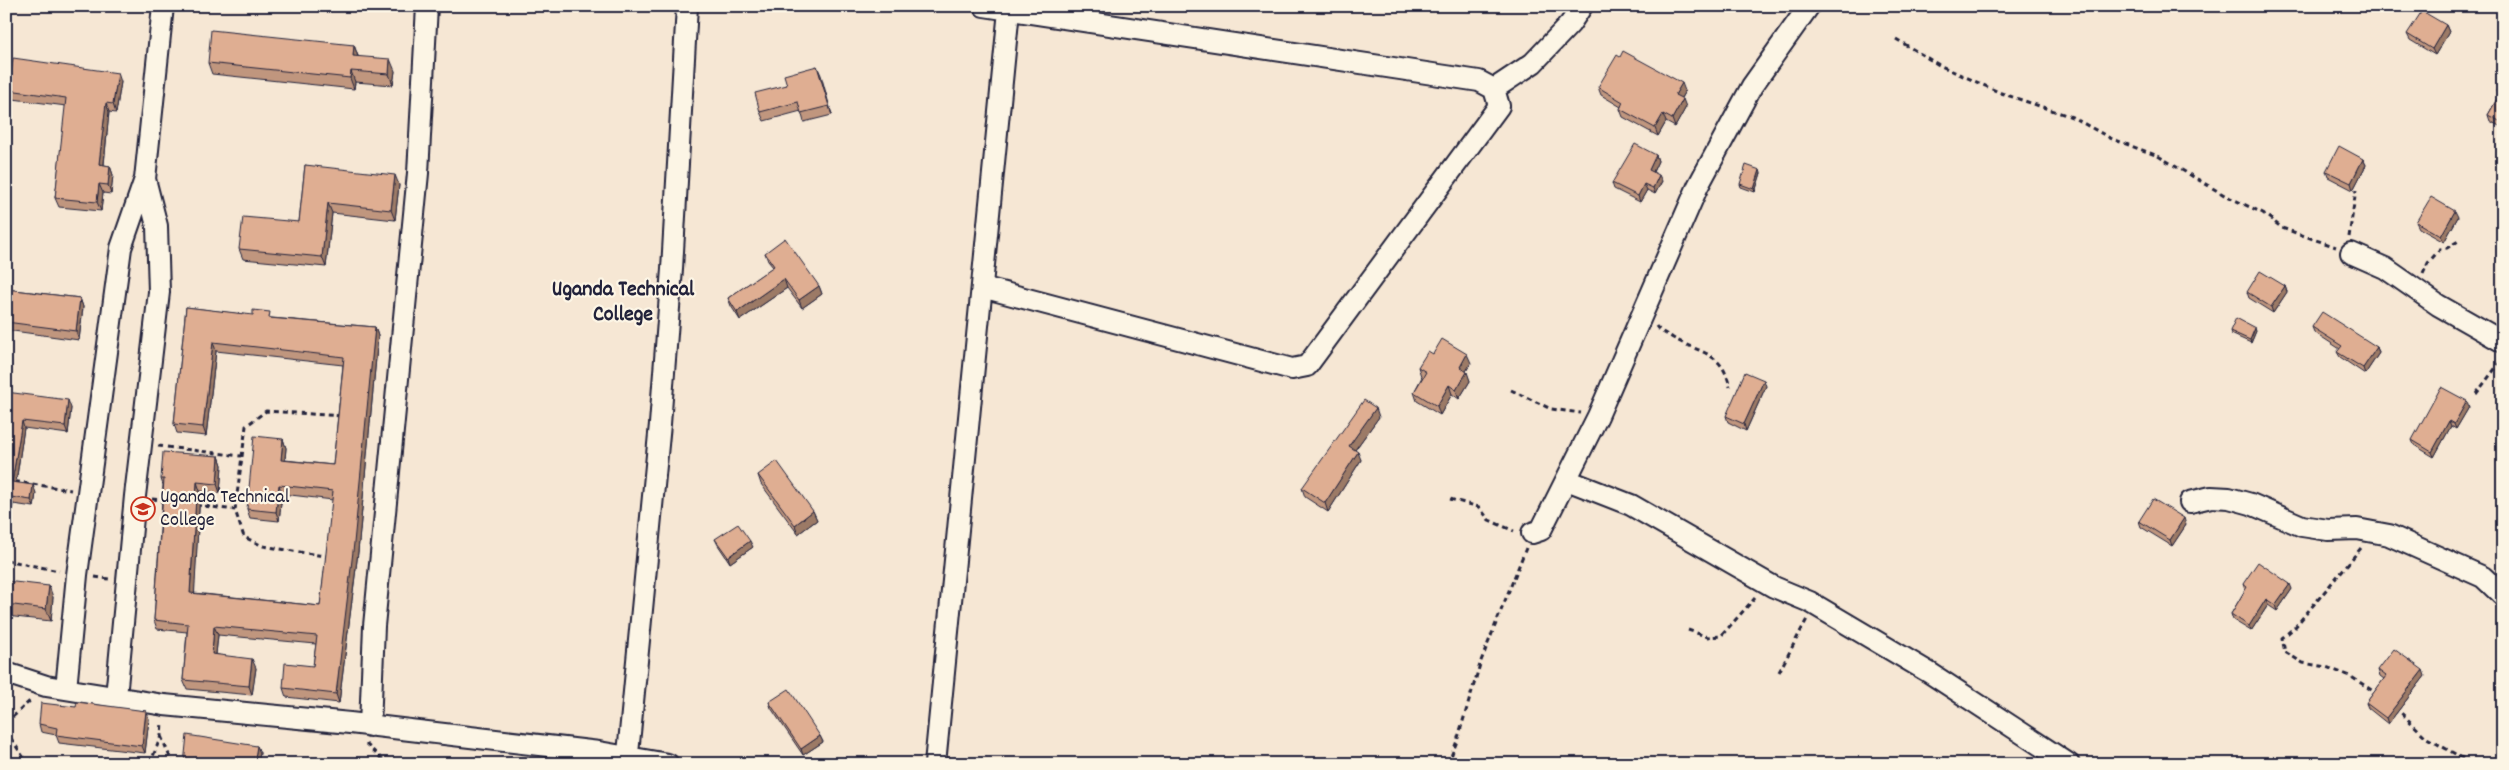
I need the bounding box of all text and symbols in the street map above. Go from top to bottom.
district label: Uganda Technical College [552,275,695,331]
place label: Uganda Technical College [160,484,290,535]
school or university icon: Uganda Technical College [130,496,156,522]

